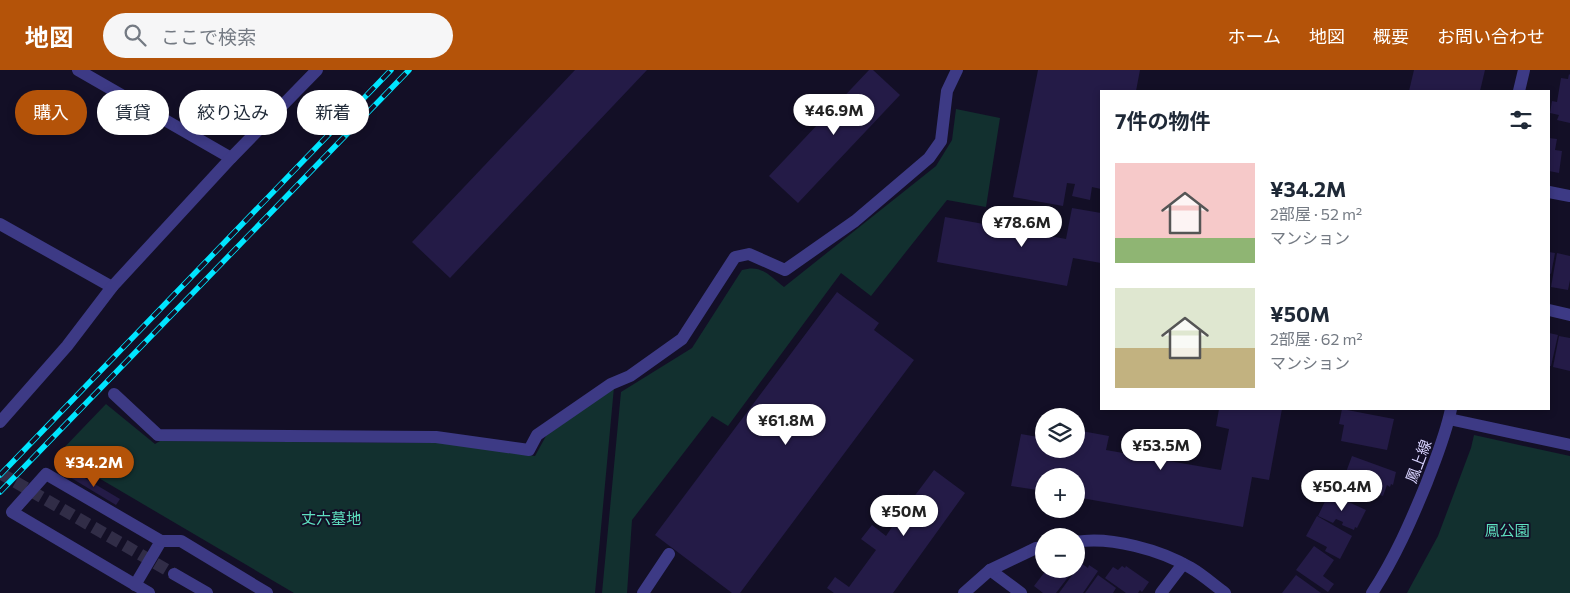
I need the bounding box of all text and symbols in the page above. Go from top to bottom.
search box [103,13,453,58]
icon: search [121,21,149,49]
text: 地図 [25,22,73,51]
text: ここで検索 [161,25,256,48]
text: ホーム [1228,25,1281,47]
text: 地図 [1309,25,1345,47]
text: 概要 [1373,25,1409,47]
text: お問い合わせ [1437,25,1545,47]
chip: 購入 [15,90,87,135]
chip: 賃貸 [97,90,169,135]
chip: 絞り込み [179,90,287,135]
chip: 新着 [297,90,369,135]
pin: ¥46.9M [793,93,875,136]
text: ¥46.9M [804,100,864,119]
icon: filters [1507,106,1535,134]
text: 7件の物件 [1115,108,1211,133]
text: ¥34.2M [1270,176,1346,201]
icon: home [1155,183,1215,243]
text: 2部屋 · 52 m² [1270,204,1362,223]
pin: ¥78.6M [981,206,1063,248]
text: ¥78.6M [993,212,1051,231]
text: マンション [1270,228,1350,247]
text: ¥50M [1270,301,1330,326]
icon: home [1155,308,1215,368]
text: 2部屋 · 62 m² [1270,329,1363,348]
text: マンション [1270,353,1350,372]
pin: ¥61.8M [745,404,827,446]
map controls [1035,408,1085,578]
button: layers [1035,408,1085,458]
text: ¥61.8M [758,410,814,429]
pin: ¥53.5M [1120,428,1202,471]
text: ¥53.5M [1132,435,1190,454]
street label: 鳳上線 [1402,437,1434,485]
pin: ¥34.2M [53,446,135,488]
text: ¥34.2M [65,452,123,471]
button: + [1035,468,1085,518]
pin: ¥50.4M [1301,470,1383,512]
text: ¥50.4M [1312,476,1372,495]
pin: ¥50M [874,494,934,537]
text: ¥50M [881,501,927,520]
park label: 丈六墓地 [301,509,361,527]
park label: 鳳公園 [1484,521,1530,539]
button: − [1035,528,1085,578]

